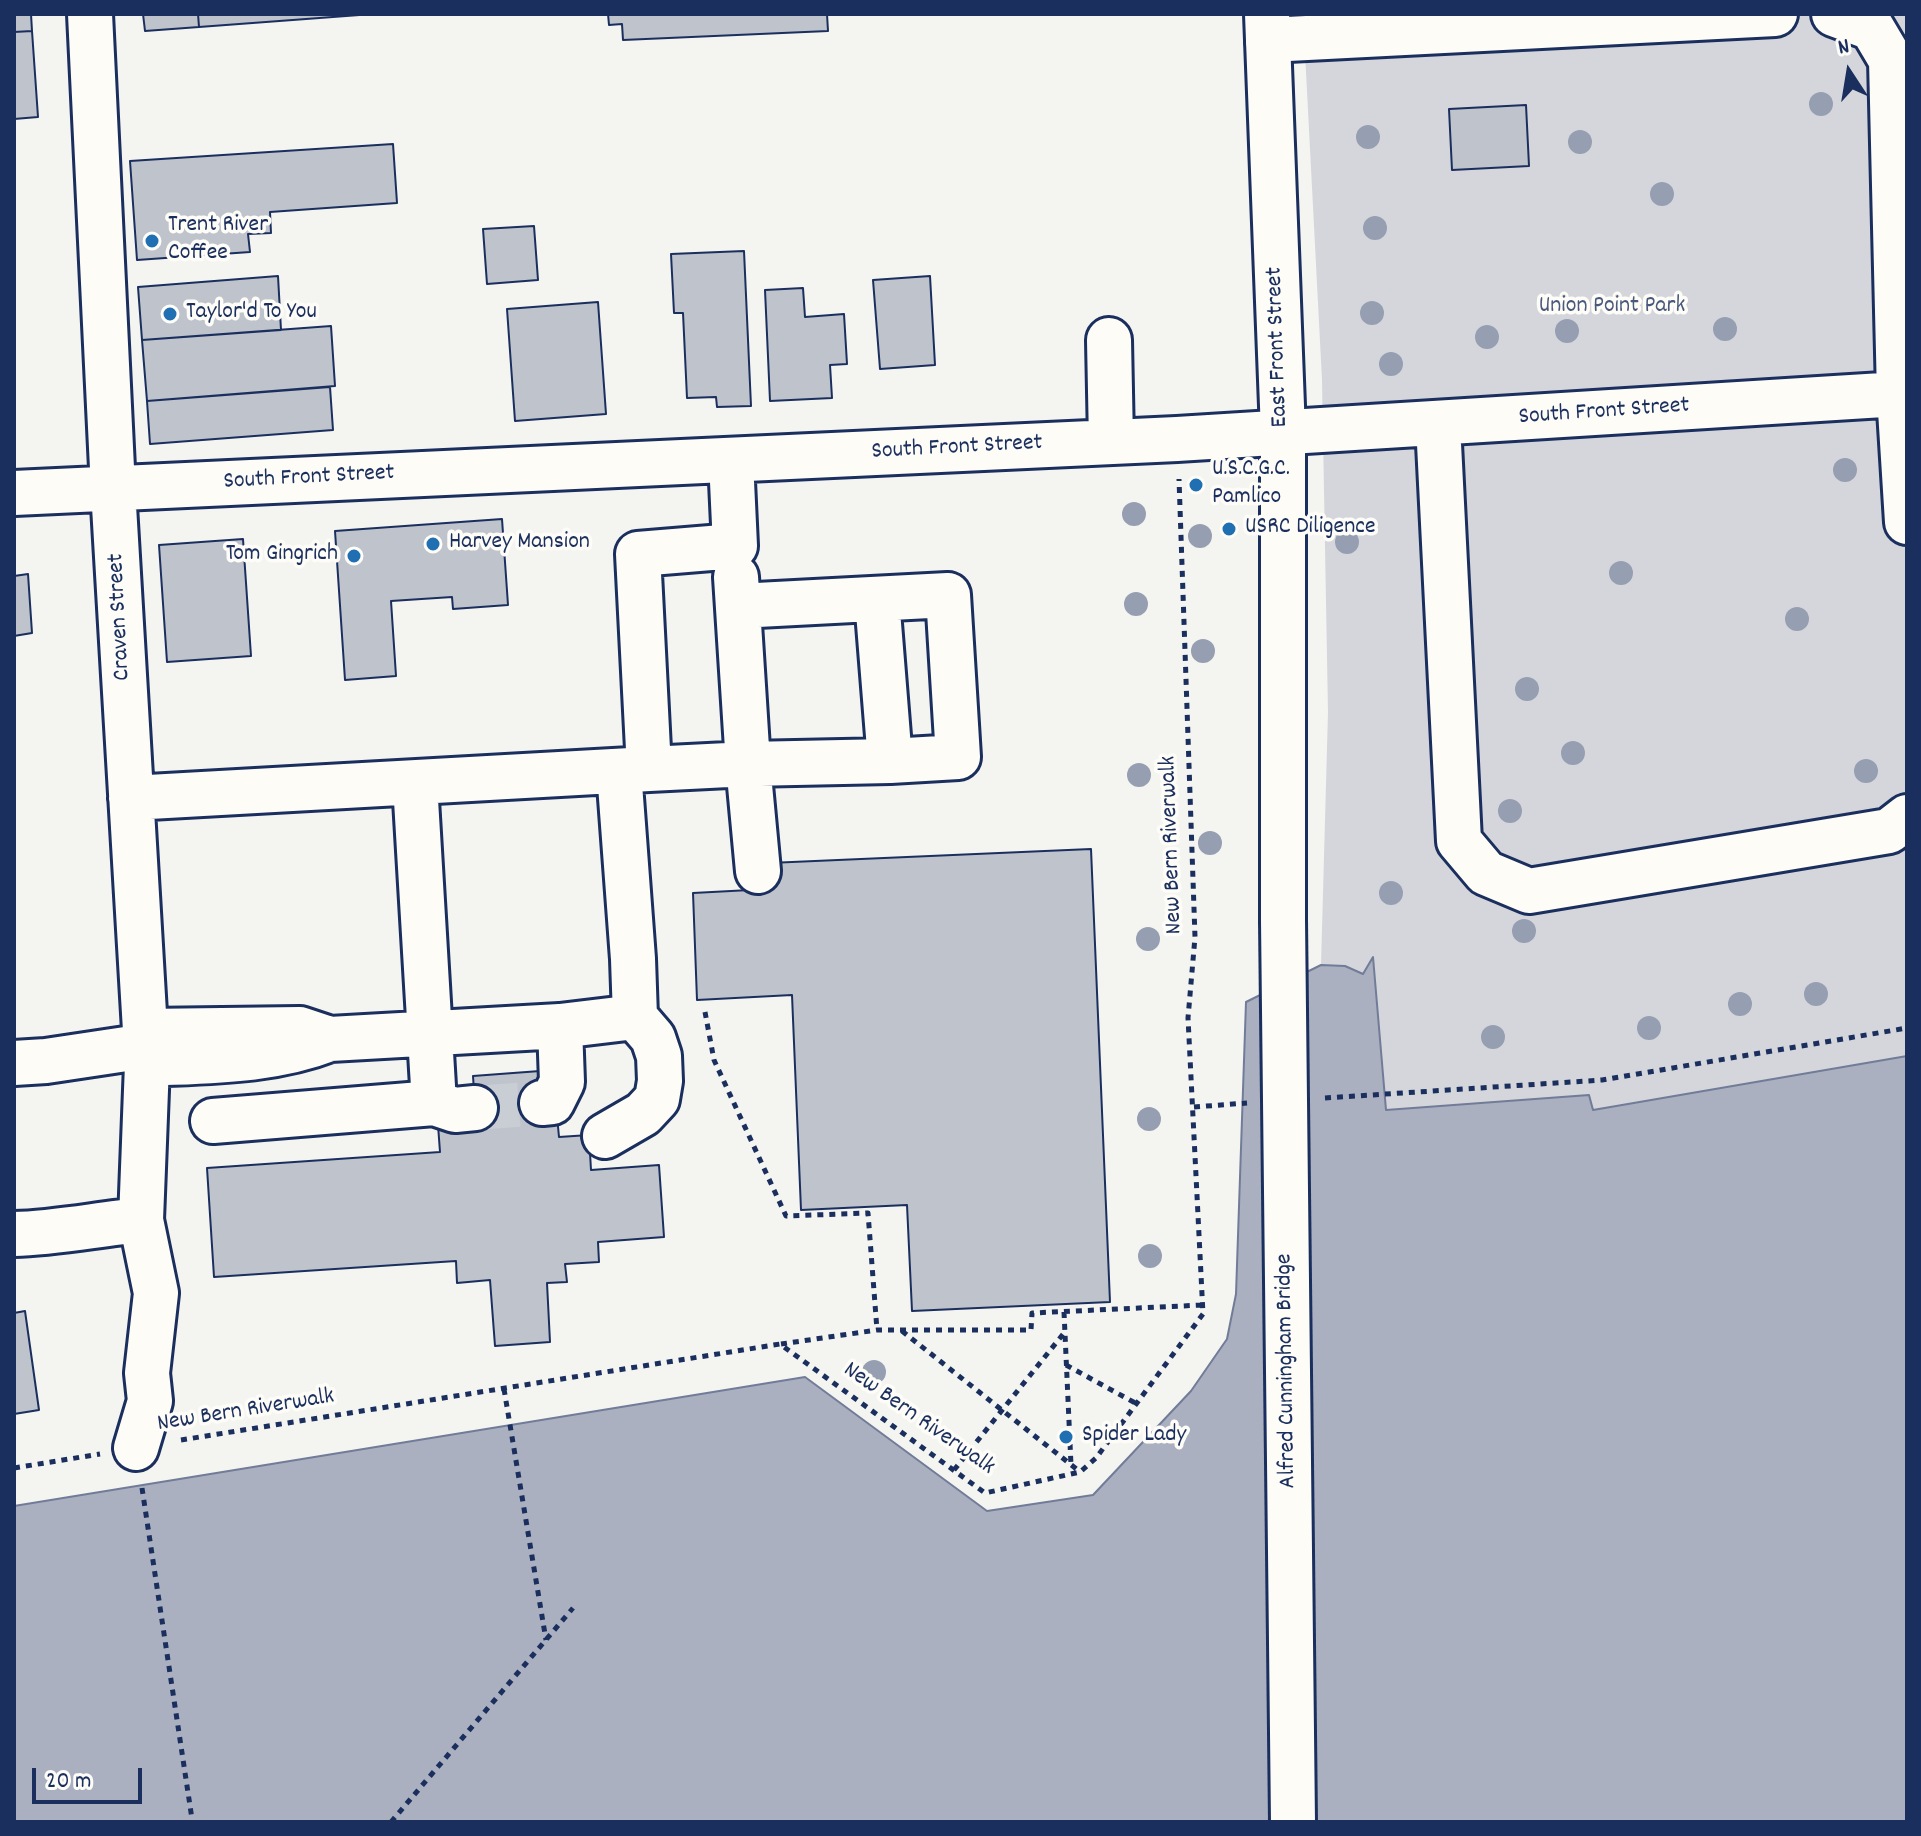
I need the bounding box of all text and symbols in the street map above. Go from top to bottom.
north arrow [1809,32,1889,112]
text: N [1835,32,1852,64]
place label: Trent River Coffee [168,213,268,269]
marker: Trent River Coffee [143,232,161,250]
street label: East Front Street [1262,266,1296,428]
park label: Union Point Park [1539,294,1685,322]
place label: Taylor'd To You [186,300,317,328]
marker: Taylor'd To You [161,305,179,323]
street label: South Front Street [1518,393,1690,433]
street label: South Front Street [871,430,1043,468]
place label: U.S.C.G.C. Pamlico [1212,457,1290,513]
street label: South Front Street [223,460,395,498]
marker: U.S.C.G.C. Pamlico [1187,476,1205,494]
place label: USRC Diligence [1245,515,1375,543]
marker: USRC Diligence [1220,520,1238,538]
place label: Harvey Mansion [449,530,590,558]
marker: Harvey Mansion [424,535,442,553]
place label: Tom Gingrich [226,542,338,570]
marker: Tom Gingrich [345,547,363,565]
street label: Craven Street [103,553,139,681]
street label: New Bern Riverwalk [1155,755,1191,935]
street label: Alfred Cunningham Bridge [1272,1253,1304,1489]
street label: New Bern Riverwalk [837,1357,999,1483]
street label: New Bern Riverwalk [156,1384,336,1440]
place label: Spider Lady [1082,1423,1186,1451]
marker: Spider Lady [1057,1428,1075,1446]
scale bar [36,1752,146,1802]
text: 20 m [46,1765,92,1799]

